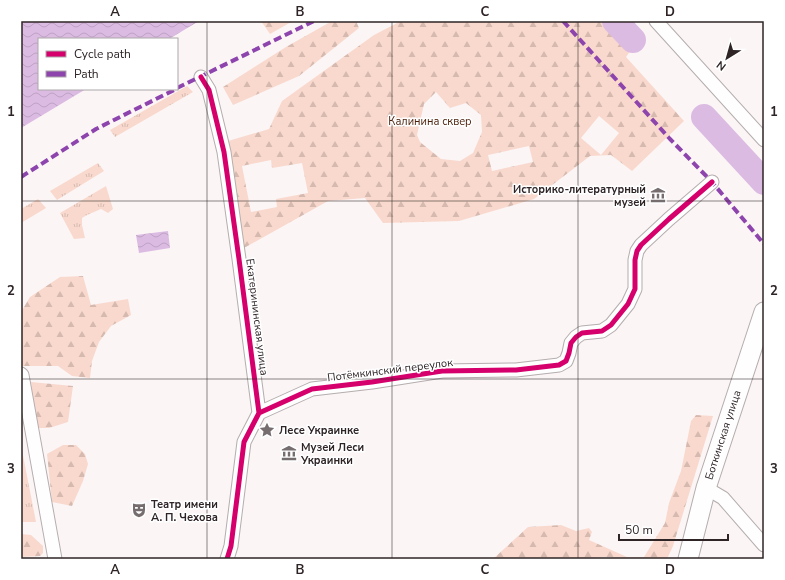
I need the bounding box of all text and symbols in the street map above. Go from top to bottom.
text: A [110,3,120,21]
text: B [296,3,305,21]
text: C [481,3,490,21]
text: D [665,3,675,21]
legend [38,38,178,90]
north arrow [707,38,747,78]
text: Cycle path [74,46,131,62]
text: N [713,57,729,74]
text: Path [74,66,99,82]
text: 1 [7,103,15,121]
text: 1 [770,103,778,121]
park label: Калинина сквер [388,114,472,129]
place label: Историко-литературный музей [513,182,646,210]
museum icon: Историко-литературный музей [649,186,667,204]
street label: Екатерининская улица [242,258,272,376]
text: 2 [7,282,15,300]
text: 2 [770,282,778,300]
street label: Потёмкинский переулок [326,355,454,385]
street label: Боткинская улица [701,388,745,482]
place icon: Лесе Украинке [258,421,276,439]
place label: Лесе Украинке [279,423,359,438]
place label: Музей Леси Украинки [300,440,364,468]
museum icon: Музей Леси Украинки [280,444,298,462]
text: 3 [7,460,15,478]
text: 3 [770,460,778,478]
place label: Театр имени А. П. Чехова [151,497,218,525]
theatre icon: Театр имени А. П. Чехова [130,501,148,519]
scale bar [619,516,728,542]
text: 50 m [625,522,653,538]
text: A [110,561,120,579]
text: B [296,561,305,579]
text: C [481,561,490,579]
text: D [665,561,675,579]

